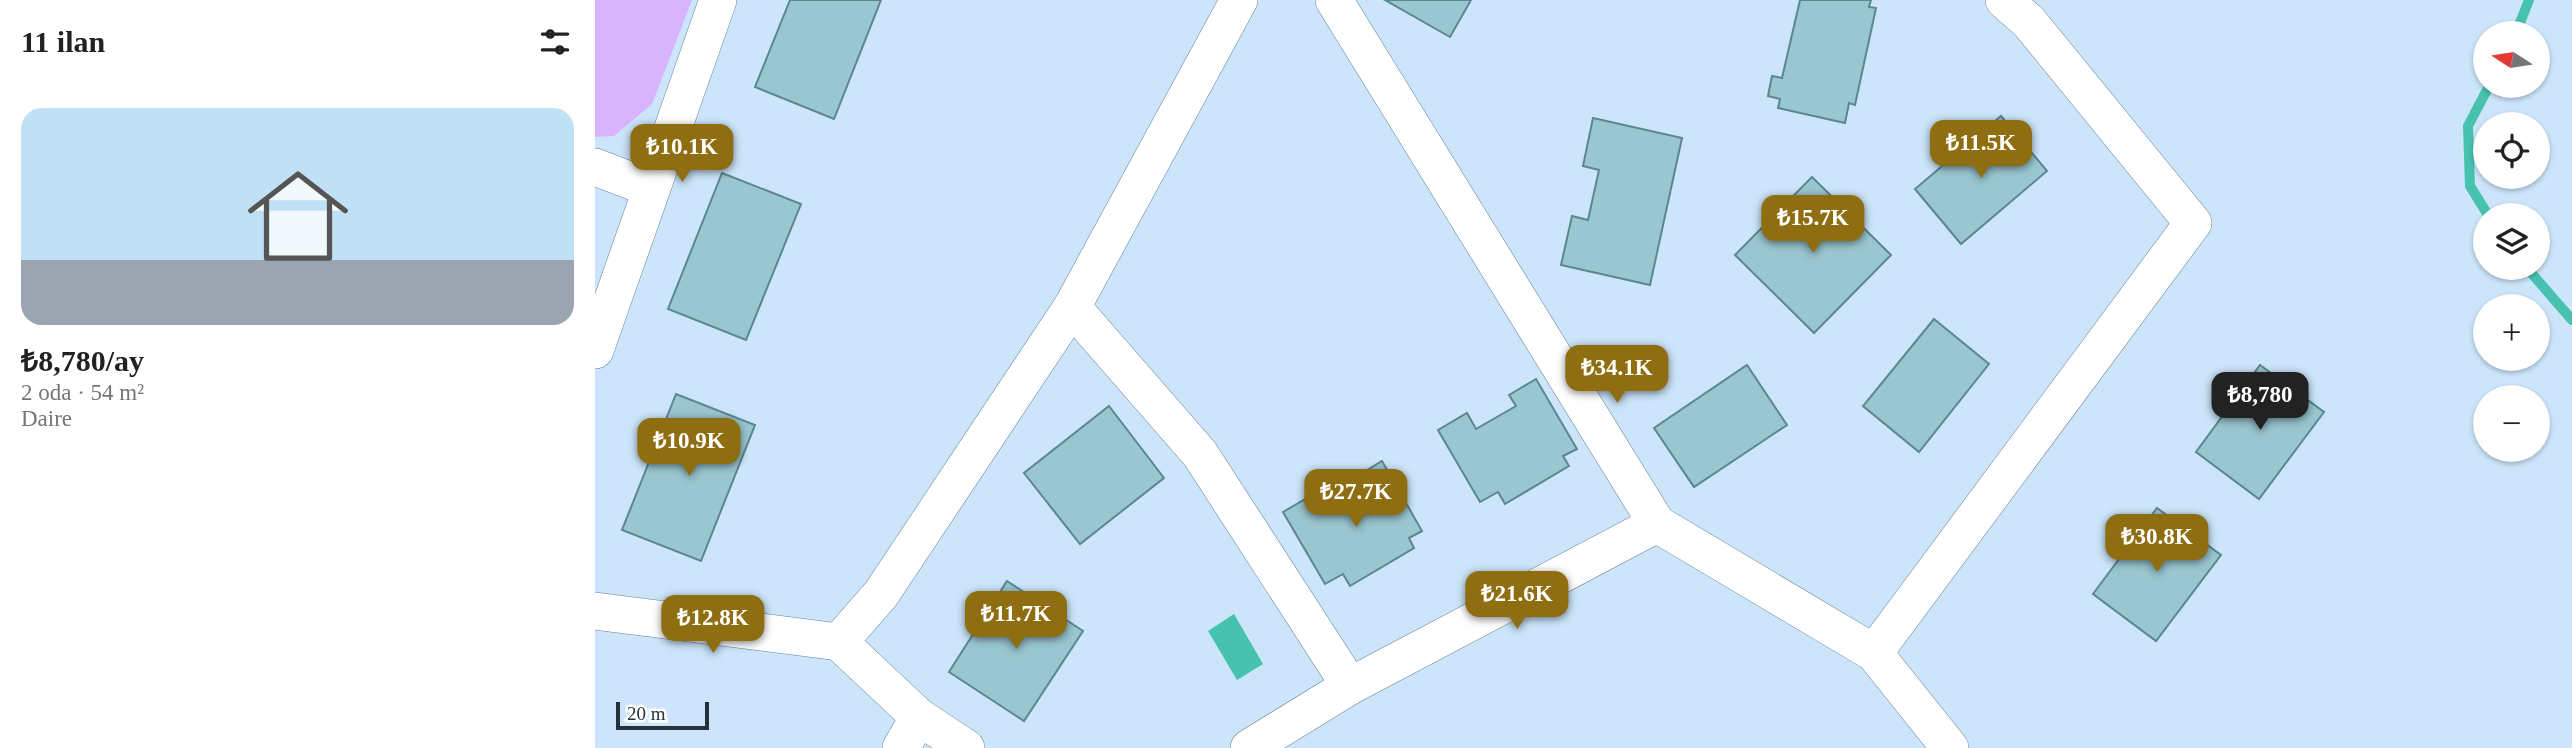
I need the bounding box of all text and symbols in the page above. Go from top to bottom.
north arrow [2473,21,2550,98]
map controls [2473,21,2550,462]
icon: filters [536,23,574,61]
text: 11 ilan [21,25,105,58]
button: locate [2473,112,2550,189]
pin: ₺11.5K [1924,120,2038,180]
pin: ₺10.1K [625,124,739,184]
text: ₺11.5K [1946,130,2016,155]
text: ₺10.1K [646,134,718,159]
icon: home [235,153,361,279]
pin: ₺15.7K [1756,196,1870,255]
button: layers [2473,203,2550,280]
text: ₺15.7K [1777,205,1849,230]
button: + [2473,294,2550,371]
text: ₺8,780/ay [21,344,144,377]
pin: ₺34.1K [1560,346,1674,405]
text: ₺34.1K [1581,355,1653,380]
pin: ₺8,780 [2203,372,2317,432]
text: 2 oda · 54 m² [21,380,144,405]
text: ₺8,780 [2228,382,2292,407]
button: − [2473,385,2550,462]
text: Daire [21,406,72,431]
pin: ₺10.9K [632,419,746,478]
text: ₺10.9K [653,428,725,453]
pin: ₺27.7K [1299,470,1413,529]
text: ₺27.7K [1320,479,1392,504]
pin: ₺30.8K [2100,514,2214,574]
text: ₺30.8K [2121,524,2193,549]
pin: ₺21.6K [1460,572,1574,631]
text: ₺21.6K [1481,581,1553,606]
pin: ₺11.7K [959,592,1073,651]
pin: ₺12.8K [656,596,770,655]
text: ₺11.7K [981,601,1051,626]
text: ₺12.8K [677,605,749,630]
scale bar [616,699,709,731]
text: 20 m [627,703,666,724]

